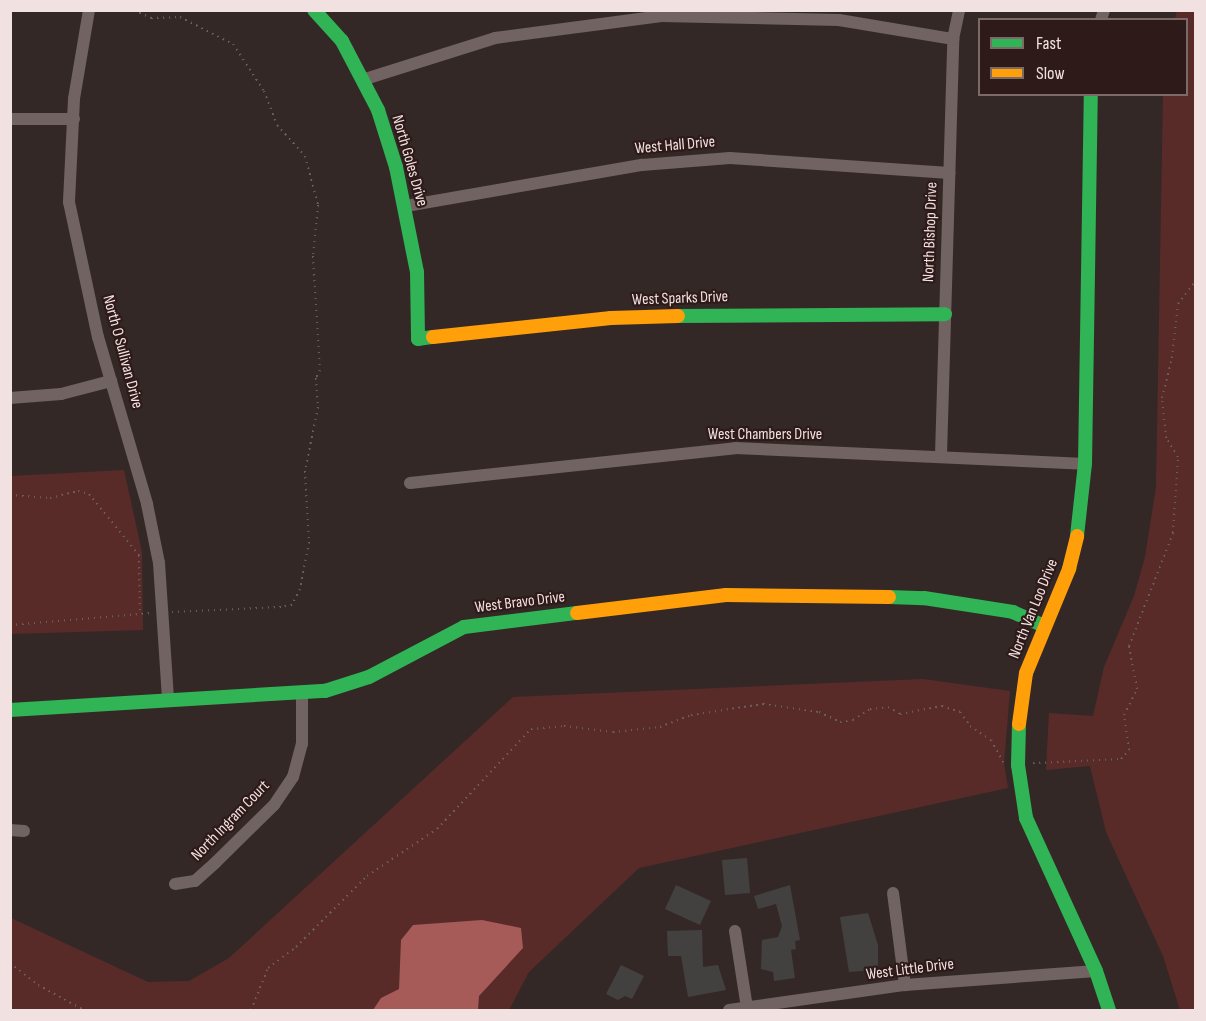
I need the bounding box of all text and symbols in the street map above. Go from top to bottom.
legend [978,18,1188,96]
text: Fast [1036,33,1061,54]
text: Slow [1036,63,1065,84]
street label: North Goles Drive [387,113,431,209]
street label: West Hall Drive [634,133,716,159]
street label: North Bishop Drive [920,182,942,282]
street label: West Sparks Drive [632,288,728,310]
street label: North O Sullivan Drive [98,293,146,411]
street label: West Chambers Drive [708,425,822,445]
street label: North Van Loo Drive [1005,556,1063,662]
street label: West Bravo Drive [474,588,566,618]
street label: North Ingram Court [188,777,274,865]
street label: West Little Drive [865,955,955,985]

